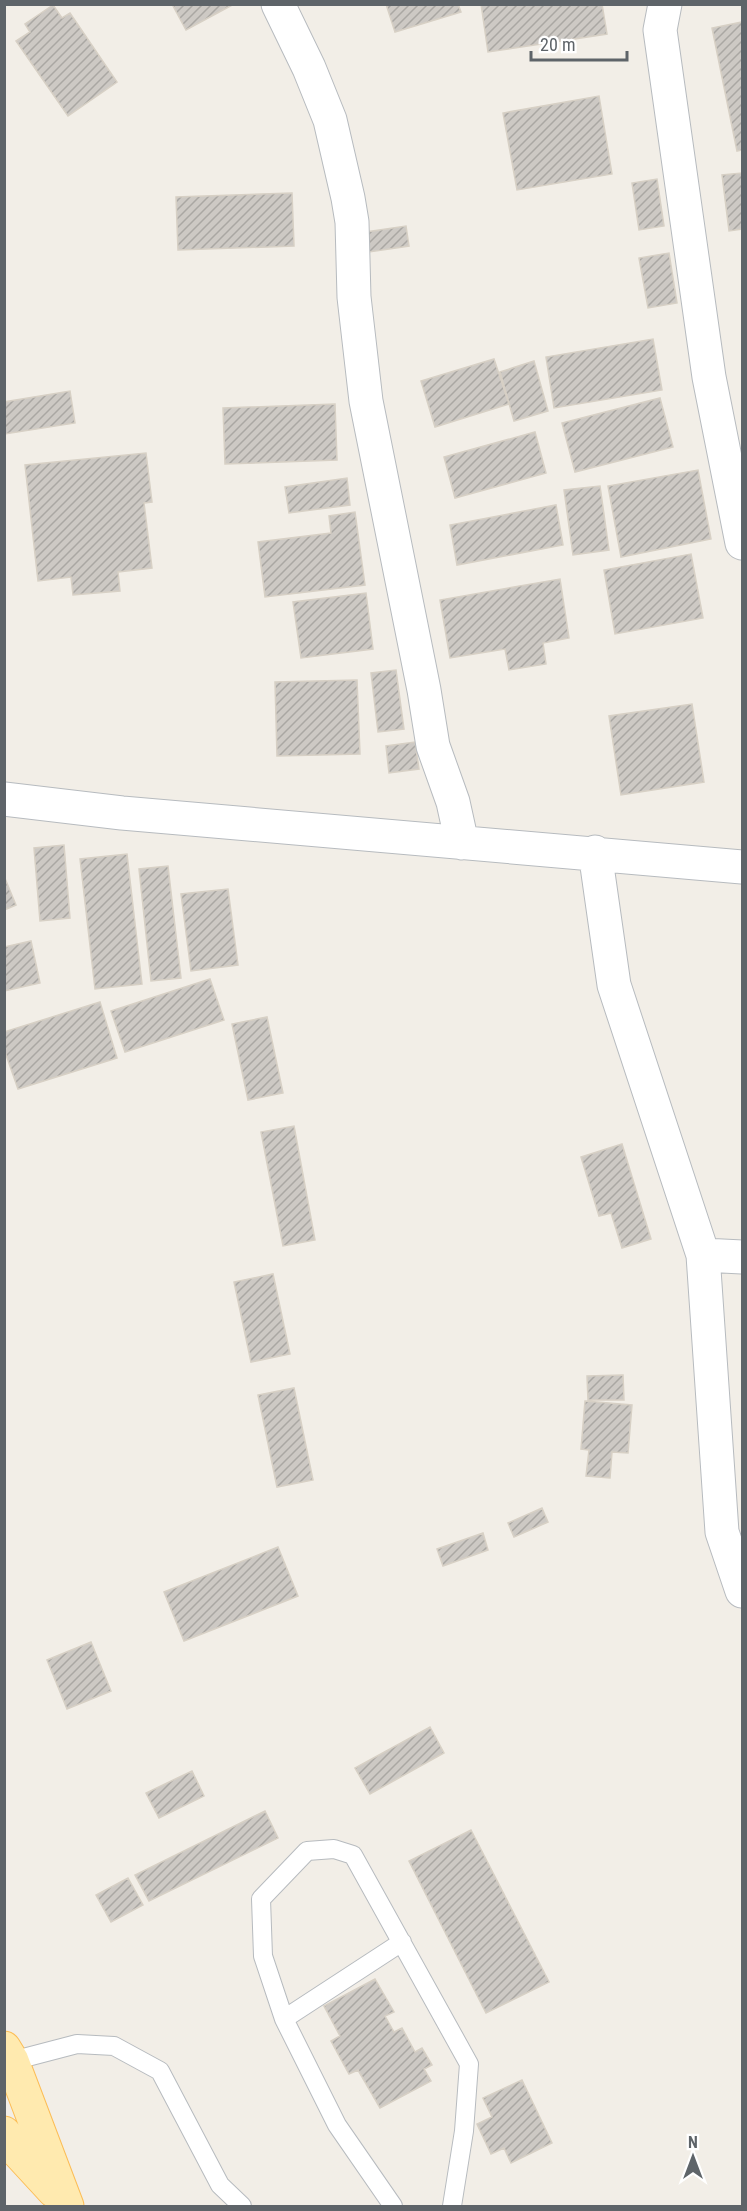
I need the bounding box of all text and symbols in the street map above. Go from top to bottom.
scale bar [531,24,627,62]
text: 20 m [540,34,575,55]
north arrow [663,2127,723,2187]
text: N [688,2133,698,2152]

